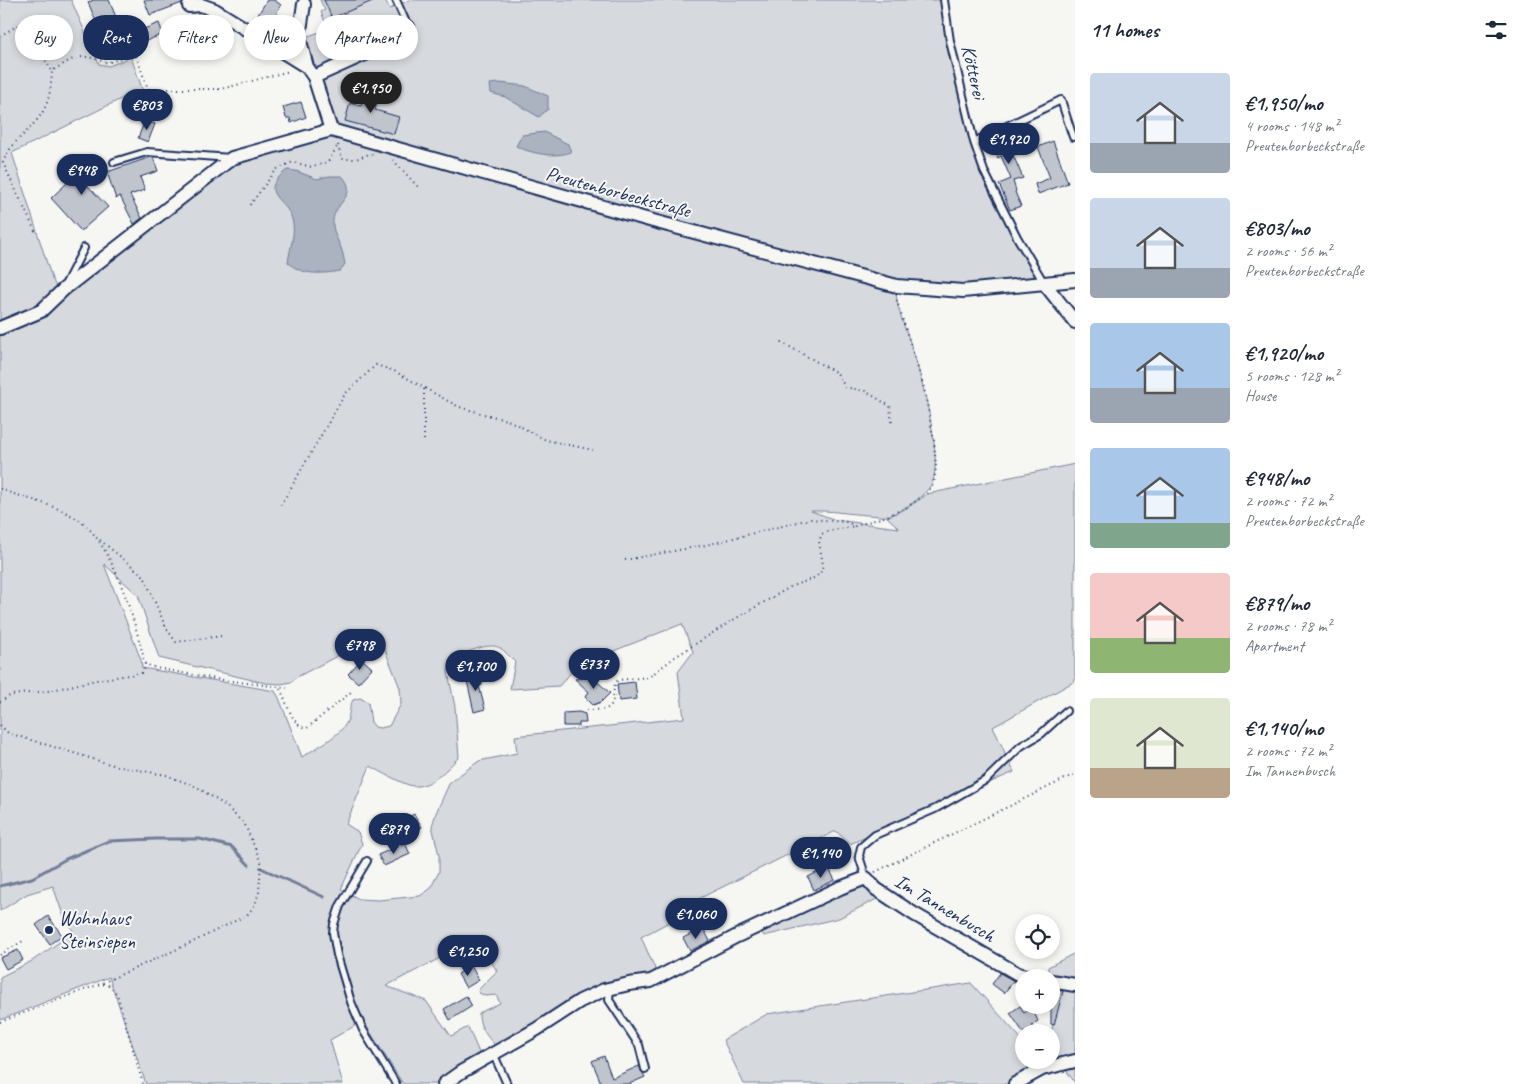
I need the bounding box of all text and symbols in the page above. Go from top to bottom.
chip: Buy [15,15,73,60]
chip: Rent [83,15,149,60]
chip: Filters [159,15,234,60]
chip: New [244,15,306,60]
chip: Apartment [316,15,418,60]
icon: filters [1482,16,1510,44]
text: 11 homes [1090,17,1159,43]
street label: Kötterei [956,43,993,103]
pin: €1,950 [330,72,412,114]
text: €1,950 [352,78,390,98]
pin: €803 [117,88,177,131]
text: €1,950/mo [1245,90,1323,116]
icon: home [1130,93,1190,153]
text: €803 [133,95,161,115]
text: 4 rooms · 148 m² [1245,116,1339,136]
pin: €1,920 [968,122,1050,165]
text: €1,920 [990,129,1028,149]
text: Preutenborbeckstraße [1245,136,1364,156]
pin: €948 [52,154,112,196]
text: €948 [68,160,96,180]
street label: Preutenborbeckstraße [543,161,694,224]
text: €803/mo [1245,215,1310,241]
icon: home [1130,218,1190,278]
text: 2 rooms · 56 m² [1245,241,1331,261]
text: Preutenborbeckstraße [1245,261,1364,281]
text: €1,920/mo [1245,340,1323,366]
icon: home [1130,343,1190,403]
text: 5 rooms · 128 m² [1245,366,1339,386]
text: House [1245,386,1276,406]
text: €948/mo [1245,465,1309,491]
icon: home [1130,468,1190,528]
text: 2 rooms · 72 m² [1245,491,1331,511]
text: Preutenborbeckstraße [1245,511,1364,531]
text: €879/mo [1245,590,1309,616]
icon: home [1130,593,1190,653]
text: 2 rooms · 78 m² [1245,616,1331,636]
pin: €798 [330,628,390,671]
text: €798 [346,635,374,655]
text: Apartment [1245,636,1304,656]
pin: €737 [564,648,624,690]
pin: €1,700 [435,650,517,692]
text: €737 [580,654,608,674]
text: €1,700 [456,656,496,676]
text: €1,140/mo [1245,715,1323,741]
icon: home [1130,718,1190,778]
text: 2 rooms · 72 m² [1245,741,1331,761]
text: Im Tannenbusch [1245,761,1335,781]
pin: €879 [364,812,424,855]
text: €879 [380,819,408,839]
pin: €1,140 [780,836,862,879]
text: €1,140 [801,843,841,863]
street label: Im Tannenbusch [890,868,1001,948]
pin: €1,060 [655,898,737,940]
text: €1,060 [676,904,716,924]
place label: Wohnhaus Steinsiepen [59,906,136,954]
map controls [1015,914,1060,1069]
button: locate [1015,914,1060,959]
marker: Wohnhaus Steinsiepen [43,924,55,936]
pin: €1,250 [427,934,509,977]
text: €1,250 [449,941,487,961]
button: + [1015,969,1060,1014]
button: − [1015,1024,1060,1069]

